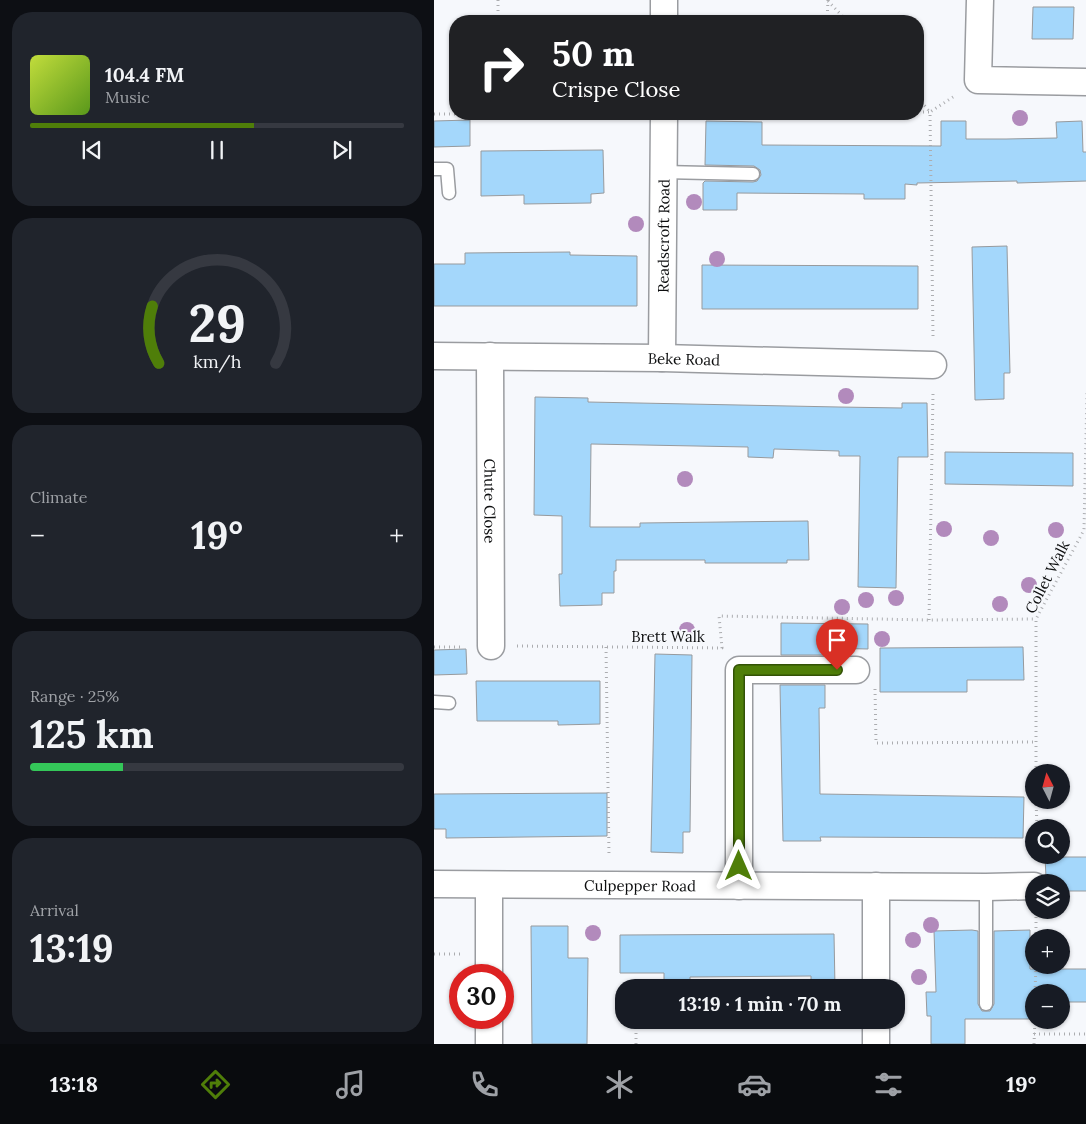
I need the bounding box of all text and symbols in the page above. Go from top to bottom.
text: 50 m [552,31,635,76]
icon: right [469,35,534,100]
text: 104.4 FM [105,63,184,87]
text: Crispe Close [552,75,680,103]
text: Music [105,87,150,107]
icon: previous [78,136,106,164]
icon: pause [203,136,231,164]
icon: next [328,136,356,164]
street label: Readscroft Road [653,179,673,293]
text: 29 [188,290,246,356]
street label: Beke Road [648,348,720,369]
text: km/h [193,350,241,373]
street label: Chute Close [481,459,500,543]
text: Climate [30,487,87,507]
text: 19° [191,511,243,559]
text: − [30,518,45,554]
text: + [389,518,404,554]
street label: Collet Walk [1021,537,1073,617]
pin [816,619,858,670]
icon: arrive [823,626,851,654]
street label: Brett Walk [631,627,705,646]
text: Range · 25% [30,686,119,706]
text: 125 km [30,710,154,758]
north arrow [1025,764,1070,809]
map controls [1025,764,1070,1029]
button: search [1025,819,1070,864]
position arrow [712,839,764,891]
button: layers [1025,874,1070,919]
street label: Culpepper Road [584,875,696,895]
text: Arrival [30,900,79,920]
text: 13:19 [30,924,114,972]
button: + [1025,929,1070,974]
speed limit sign: 30 [449,964,514,1029]
button: − [1025,984,1070,1029]
text: 13:19 · 1 min · 70 m [679,992,841,1016]
icon: directions [198,1067,233,1102]
icon: music [333,1067,368,1102]
icon: phone [467,1067,502,1102]
icon: climate [602,1067,637,1102]
icon: car [737,1067,772,1102]
icon: filters [871,1067,906,1102]
text: 13:18 [50,1070,98,1098]
text: 19° [1006,1070,1036,1098]

